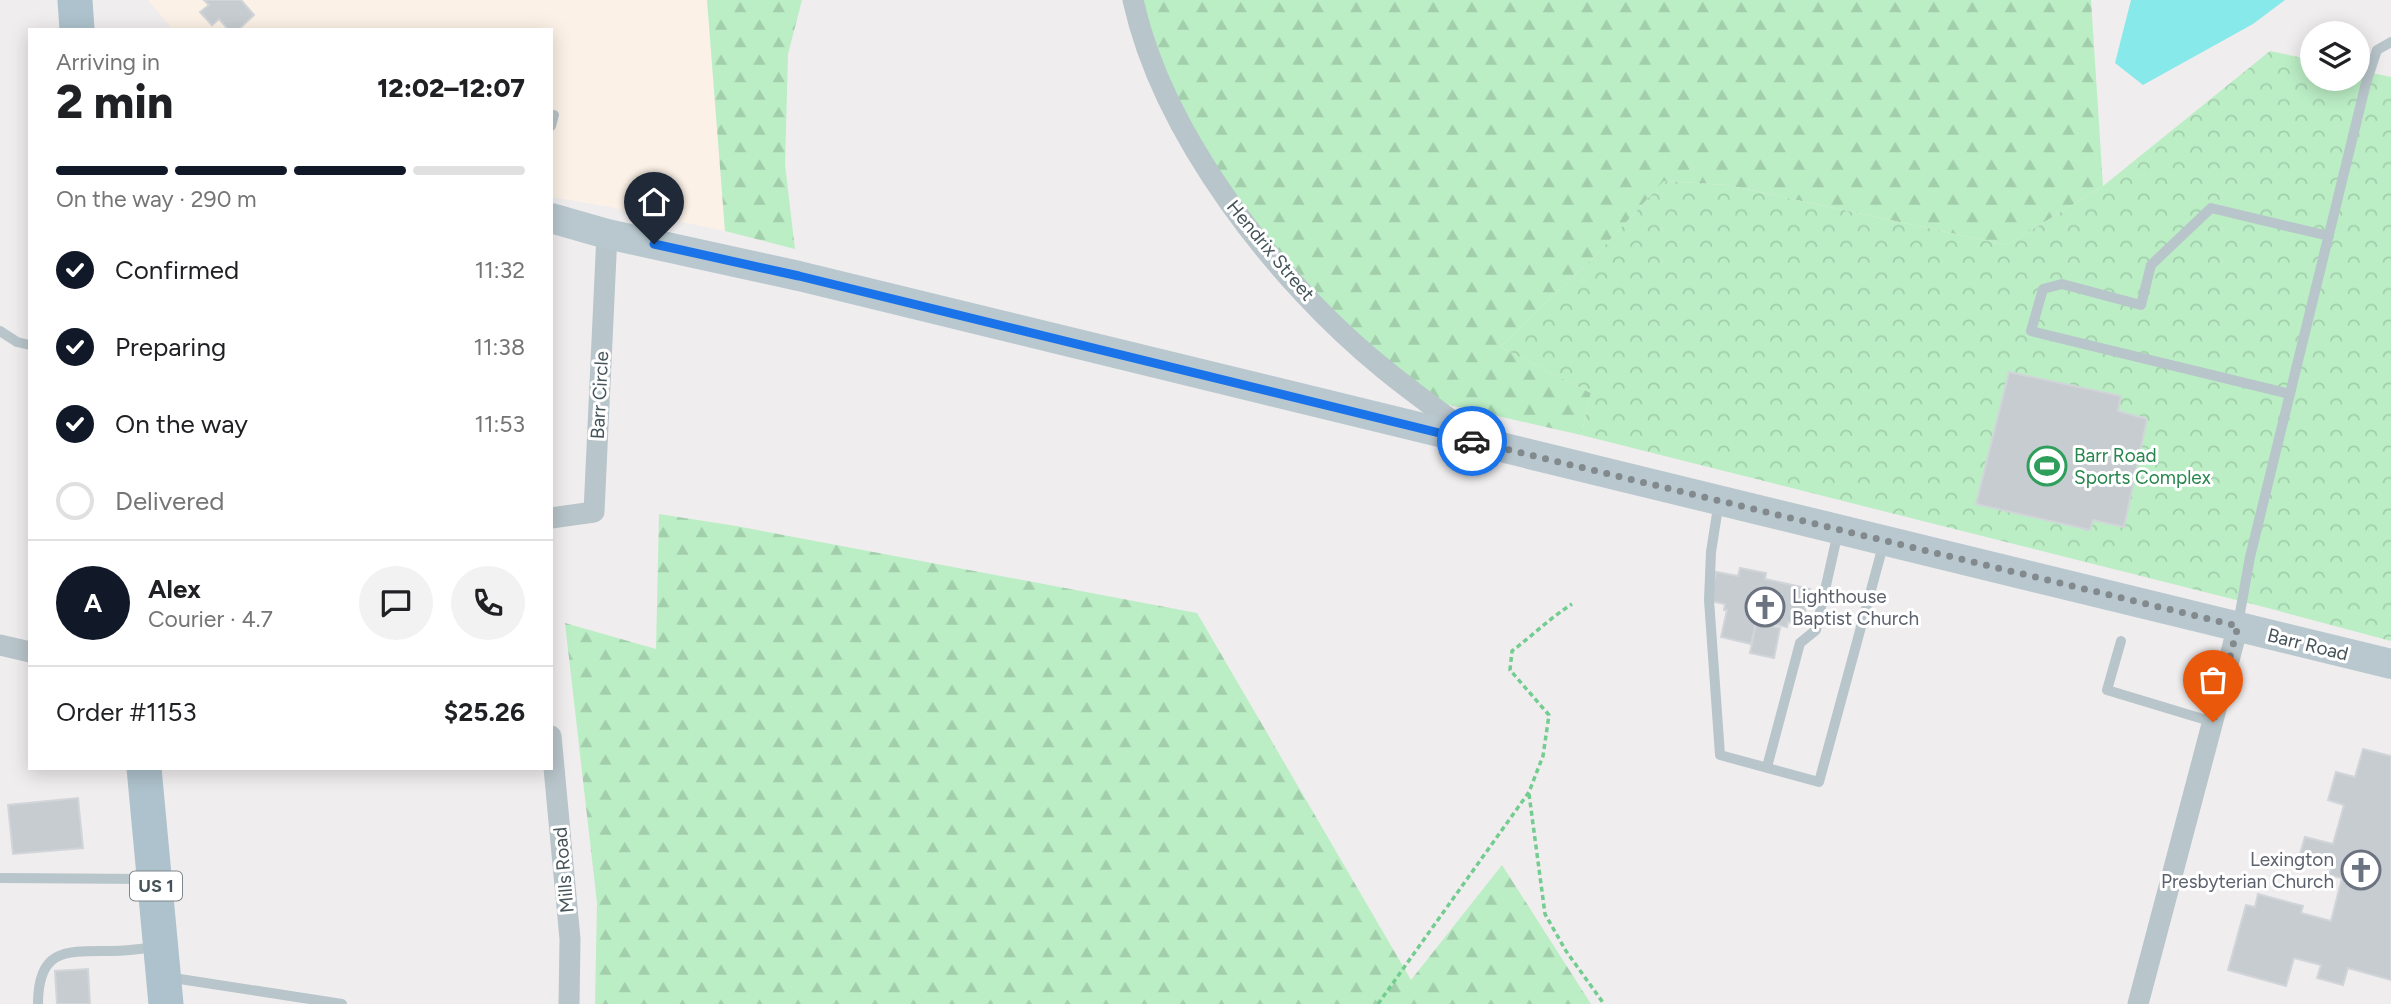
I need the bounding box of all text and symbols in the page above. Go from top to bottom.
map controls [2300,21,2370,91]
button: layers [2300,21,2370,91]
text: Arriving in [56,48,160,76]
text: 12:02–12:07 [377,72,525,104]
text: 2 min [56,74,173,130]
pin [624,172,684,244]
icon: home [635,183,673,221]
text: On the way · 290 m [56,185,257,213]
street label: Hendrix Street [1222,195,1319,305]
icon: check [56,251,94,289]
text: Confirmed [115,254,239,286]
text: 11:32 [475,256,525,284]
icon: check [56,328,94,366]
text: Preparing [115,331,226,363]
text: 11:38 [474,333,525,361]
street label: Barr Circle [586,350,613,440]
icon: check [56,405,94,443]
courier [1437,406,1507,476]
text: On the way [115,408,248,440]
text: 11:53 [474,410,525,438]
icon: car [1453,422,1491,460]
place label: Barr Road Sports Complex [2074,444,2211,489]
sports icon: Barr Road Sports Complex [2026,445,2068,487]
text: Delivered [115,485,224,517]
button: chat [359,566,433,640]
button: phone [451,566,525,640]
text: Alex [148,573,201,605]
place label: Lighthouse Baptist Church [1792,585,1919,630]
church icon: Lighthouse Baptist Church [1744,586,1786,628]
text: A [84,587,102,619]
text: Courier · 4.7 [148,605,273,633]
street label: Barr Road [2265,623,2351,666]
pin [2183,650,2243,722]
icon: bag [2194,661,2232,699]
text: Order #1153 [56,696,197,728]
text: $25.26 [444,696,525,728]
street label: Mills Road [548,826,579,914]
place label: Lexington Presbyterian Church [2161,848,2334,893]
church icon: Lexington Presbyterian Church [2340,849,2382,891]
road number: US 1 [130,872,182,900]

